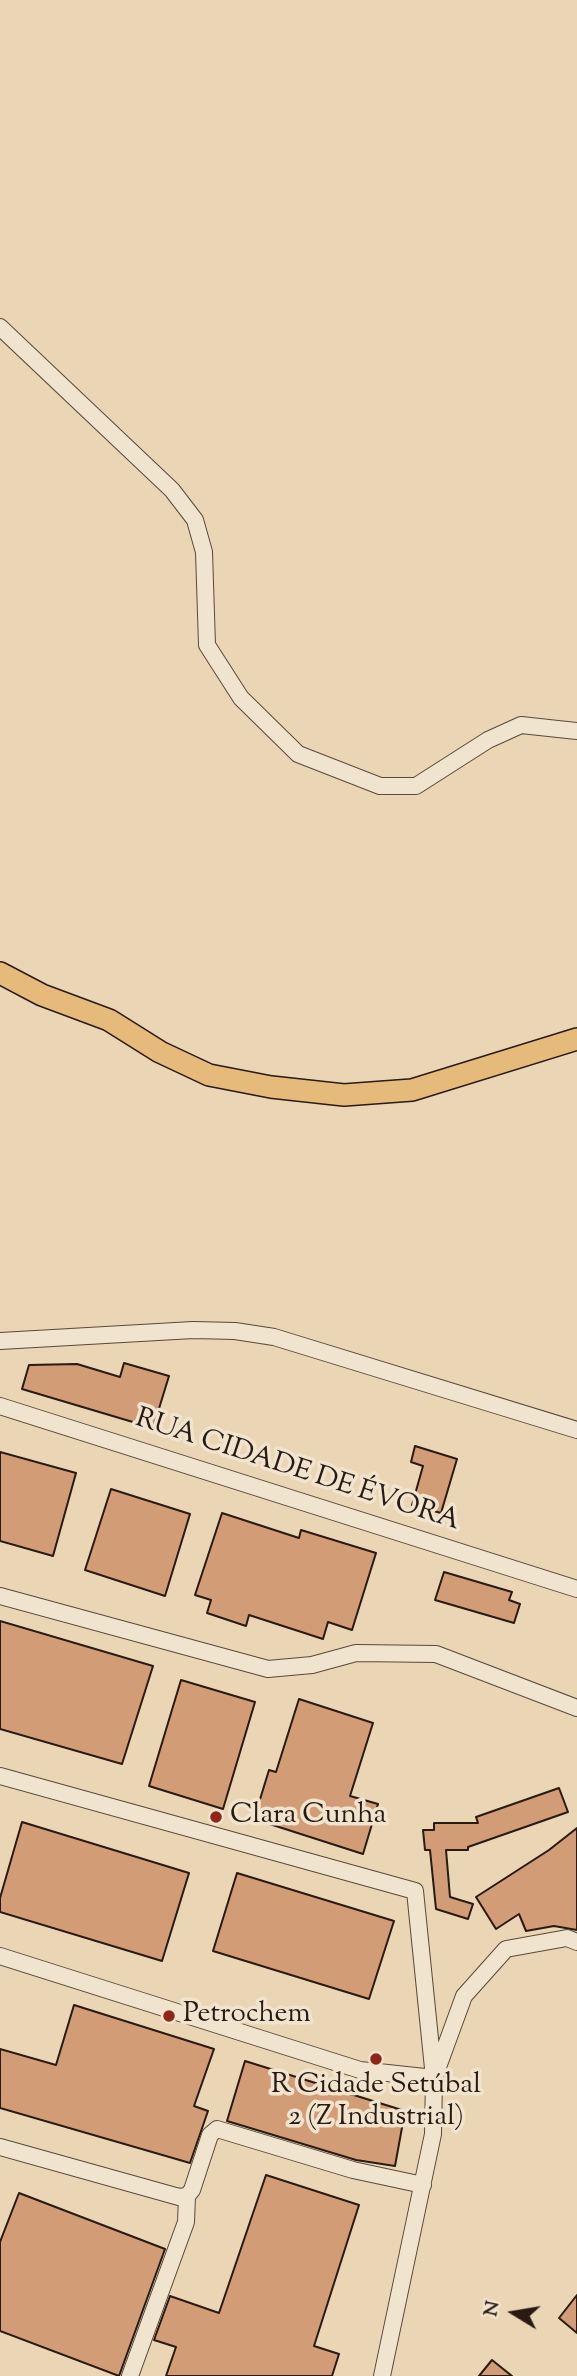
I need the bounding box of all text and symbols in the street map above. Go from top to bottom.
street label: RUA CIDADE DE ÉVORA [130,1404,464,1540]
place label: Clara Cunha [230,1800,386,1834]
marker: Clara Cunha [208,1809,224,1825]
place label: Petrochem [183,1999,311,2033]
marker: Petrochem [161,2008,177,2024]
marker: R Cidade Setúbal 2 (Z Industrial) [368,2051,384,2067]
place label: R Cidade Setúbal 2 (Z Industrial) [271,2070,481,2136]
north arrow [479,2278,549,2348]
text: N [478,2299,508,2319]

